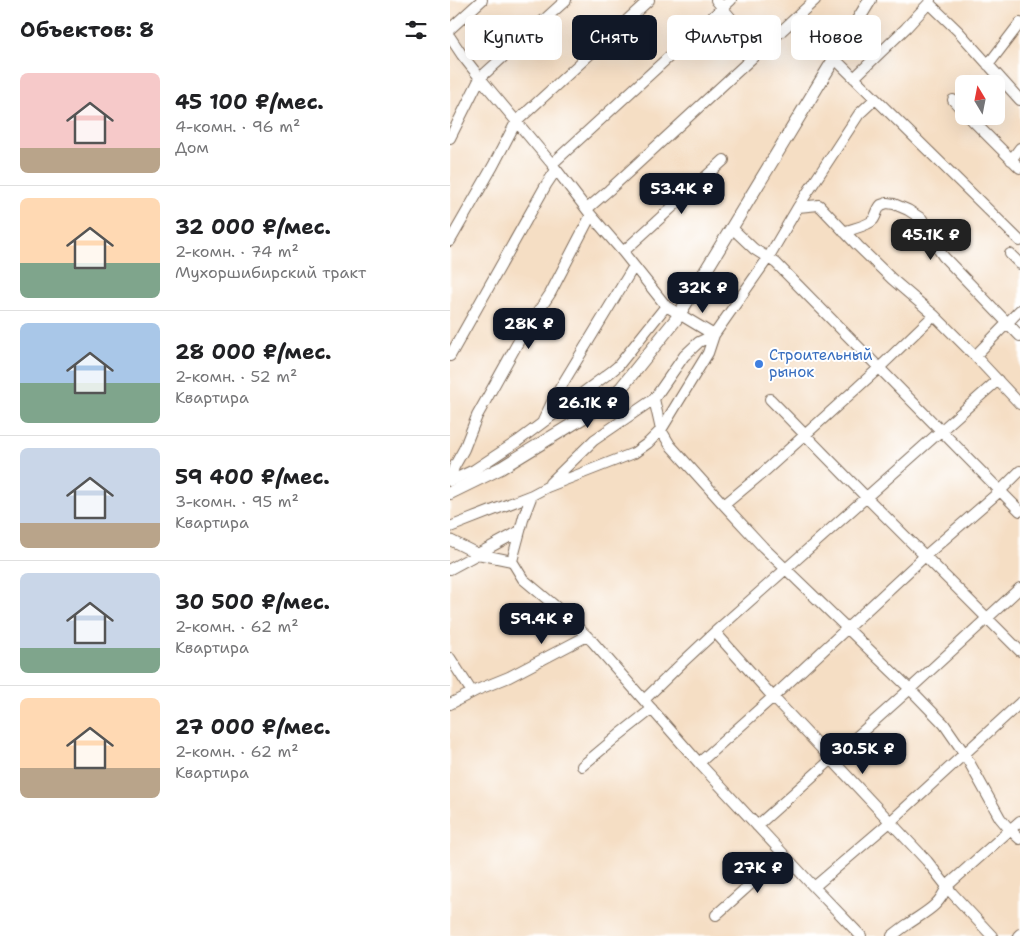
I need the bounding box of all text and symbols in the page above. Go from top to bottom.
chip: Купить [465,15,562,60]
chip: Снять [572,15,657,60]
chip: Фильтры [667,15,781,60]
chip: Новое [791,15,881,60]
text: Объектов: 8 [20,16,154,44]
icon: filters [402,16,430,44]
north arrow [955,75,1005,125]
map controls [955,75,1005,125]
text: 45 100 ₽/мес. [175,88,324,116]
icon: home [60,93,120,153]
text: 4-комн. · 96 m² [175,116,300,137]
text: Дом [175,137,209,158]
pin: 53.4K ₽ [636,172,728,215]
text: 53.4K ₽ [651,178,713,199]
text: 32 000 ₽/мес. [175,213,331,241]
icon: home [60,218,120,278]
pin: 45.1K ₽ [885,218,977,261]
text: 45.1K ₽ [902,224,960,245]
text: 2-комн. · 74 m² [175,241,299,262]
text: Мухоршибирский тракт [175,262,366,283]
pin: 32K ₽ [668,272,738,314]
text: 32K ₽ [678,277,728,298]
pin: 28K ₽ [494,308,564,350]
text: 28K ₽ [504,313,554,334]
text: 28 000 ₽/мес. [175,338,332,366]
icon: home [60,343,120,403]
place label: Строительный рынок [769,345,873,382]
marker: Строительный рынок [753,358,765,370]
text: 2-комн. · 52 m² [175,366,297,387]
pin: 26.1K ₽ [542,386,634,429]
text: Квартира [175,387,249,408]
text: 26.1K ₽ [558,392,618,413]
text: 59 400 ₽/мес. [175,463,330,491]
icon: home [60,468,120,528]
text: 3-комн. · 95 m² [175,491,299,512]
text: Квартира [175,512,249,533]
text: 30 500 ₽/мес. [175,588,330,616]
icon: home [60,593,120,653]
pin: 59.4K ₽ [496,602,588,645]
text: 59.4K ₽ [510,608,574,629]
text: 2-комн. · 62 m² [175,616,299,637]
text: Квартира [175,637,249,658]
text: 27 000 ₽/мес. [175,713,331,741]
icon: home [60,718,120,778]
pin: 30.5K ₽ [817,732,909,775]
text: 30.5K ₽ [831,738,895,759]
text: 2-комн. · 62 m² [175,741,299,762]
text: Квартира [175,762,249,783]
pin: 27K ₽ [723,852,793,894]
text: 27K ₽ [733,857,783,878]

